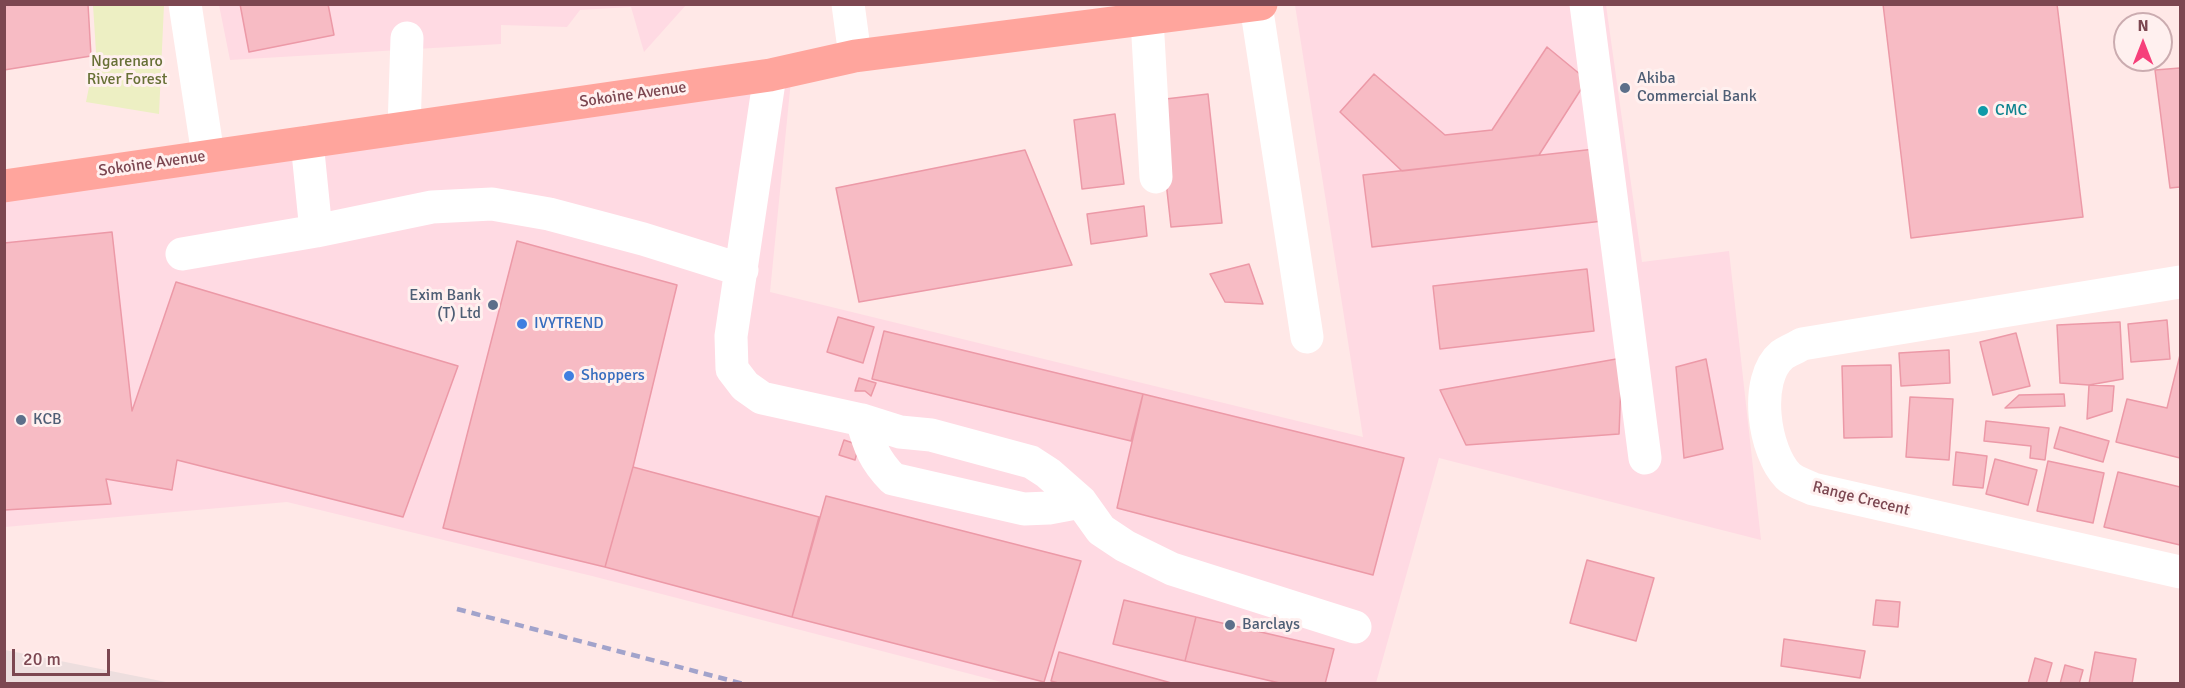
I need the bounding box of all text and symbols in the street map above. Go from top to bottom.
north arrow [2113,12,2173,72]
text: N [2137,16,2149,36]
park label: Ngarenaro River Forest [87,52,167,90]
place label: Akiba Commercial Bank [1637,69,1757,107]
street label: Sokoine Avenue [578,78,688,112]
marker: Akiba Commercial Bank [1618,81,1632,95]
place label: CMC [1995,101,2027,121]
marker: CMC [1976,104,1990,118]
street label: Sokoine Avenue [97,147,207,181]
place label: Exim Bank (T) Ltd [409,286,481,324]
marker: Exim Bank (T) Ltd [486,298,500,312]
place label: IVYTREND [534,314,604,334]
marker: IVYTREND [515,317,529,331]
place label: Shoppers [581,366,645,386]
marker: Shoppers [562,369,576,383]
place label: KCB [33,410,62,430]
marker: KCB [14,413,28,427]
street label: Range Crecent [1810,478,1912,520]
place label: Barclays [1242,615,1300,635]
marker: Barclays [1223,618,1237,632]
scale bar [15,637,112,675]
text: 20 m [23,648,61,670]

